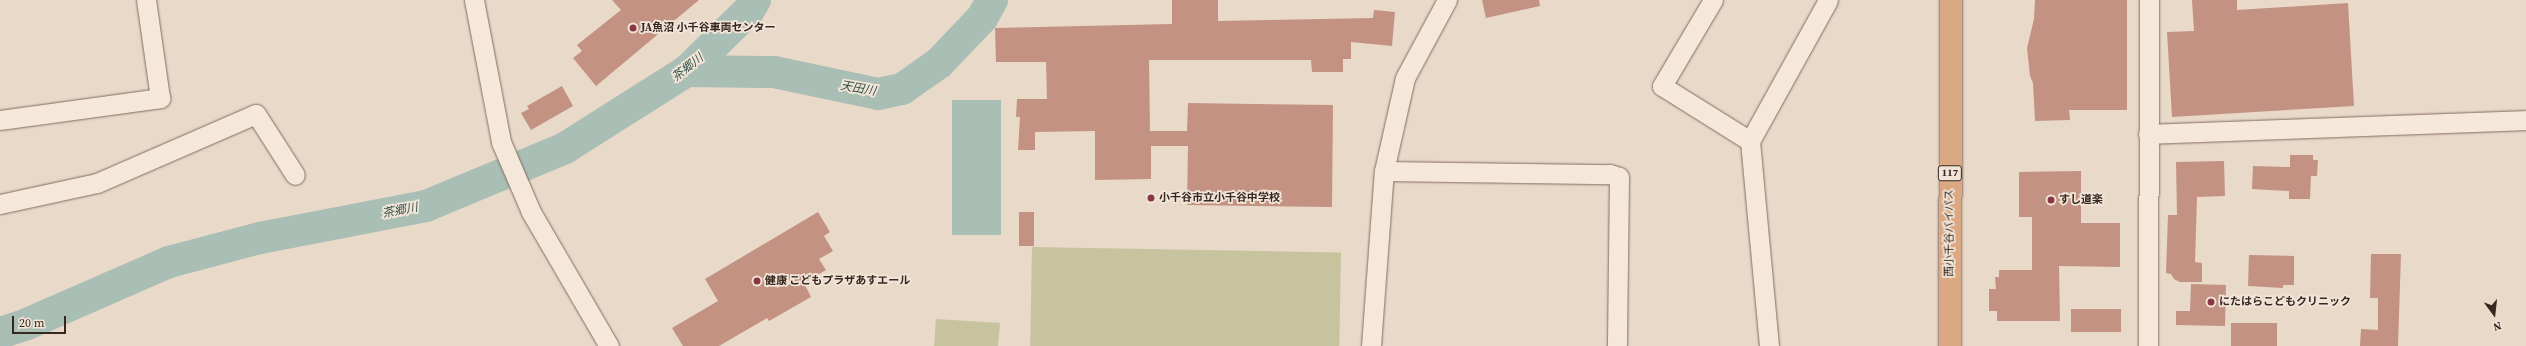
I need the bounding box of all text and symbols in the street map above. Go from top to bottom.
place label: JA魚沼 小千谷車両センター [641,21,776,35]
marker: JA魚沼 小千谷車両センター [628,23,638,33]
water label: 茶郷川 [669,51,707,85]
water label: 天田川 [839,79,877,99]
road number: 117 [1937,165,1963,181]
street label: 西小千谷バイパス [1943,189,1957,277]
place label: 小千谷市立小千谷中学校 [1159,191,1280,205]
marker: 小千谷市立小千谷中学校 [1146,193,1156,203]
place label: すし道楽 [2059,193,2103,207]
marker: すし道楽 [2046,195,2056,205]
water label: 茶郷川 [381,200,419,222]
place label: 健康 こどもプラザあすエール [765,274,910,288]
marker: 健康 こどもプラザあすエール [752,276,762,286]
north arrow [2474,294,2514,334]
place label: にたはらこどもクリニック [2219,295,2351,309]
marker: にたはらこどもクリニック [2206,297,2216,307]
scale bar [14,308,68,334]
text: 20 m [19,315,45,331]
text: N [2491,318,2503,334]

